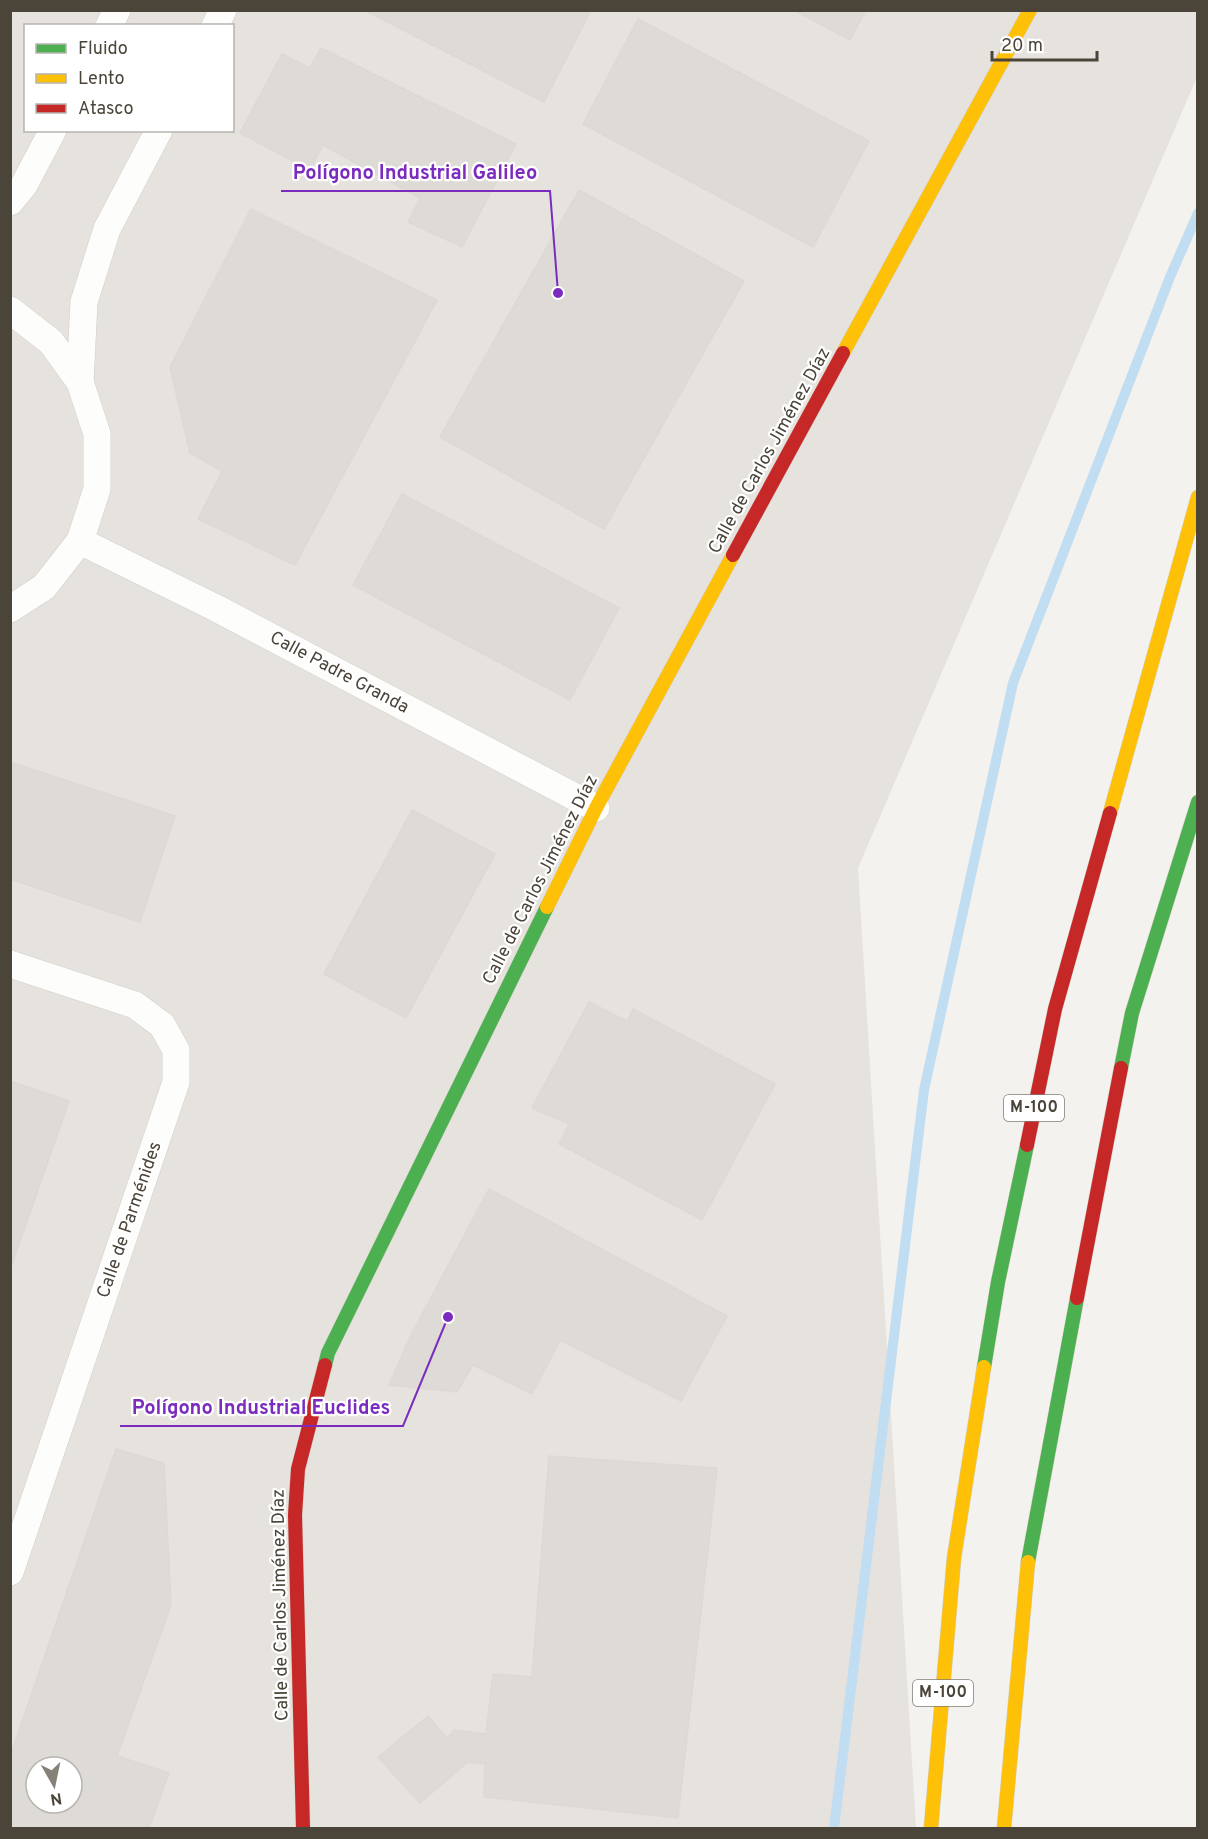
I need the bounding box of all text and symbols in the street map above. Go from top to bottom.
legend [24,24,234,132]
scale bar [992,24,1097,62]
text: 20 m [1001,35,1043,58]
text: Fluido [78,38,128,61]
text: Lento [78,68,124,91]
text: Atasco [78,98,134,121]
callout: Polígono Industrial Galileo [281,153,550,191]
text: Polígono Industrial Galileo [293,161,537,187]
street label: Calle de Carlos Jiménez Díaz [704,344,836,558]
street label: Calle Padre Granda [265,627,413,719]
street label: Calle de Carlos Jiménez Díaz [478,771,604,989]
road number: M-100 [1004,1095,1064,1121]
street label: Calle de Parménides [92,1139,168,1301]
callout: Polígono Industrial Euclides [120,1388,403,1426]
text: Polígono Industrial Euclides [132,1396,390,1422]
street label: Calle de Carlos Jiménez Díaz [267,1489,295,1721]
road number: M-100 [913,1680,973,1706]
north arrow [24,1755,84,1815]
text: N [49,1787,63,1809]

